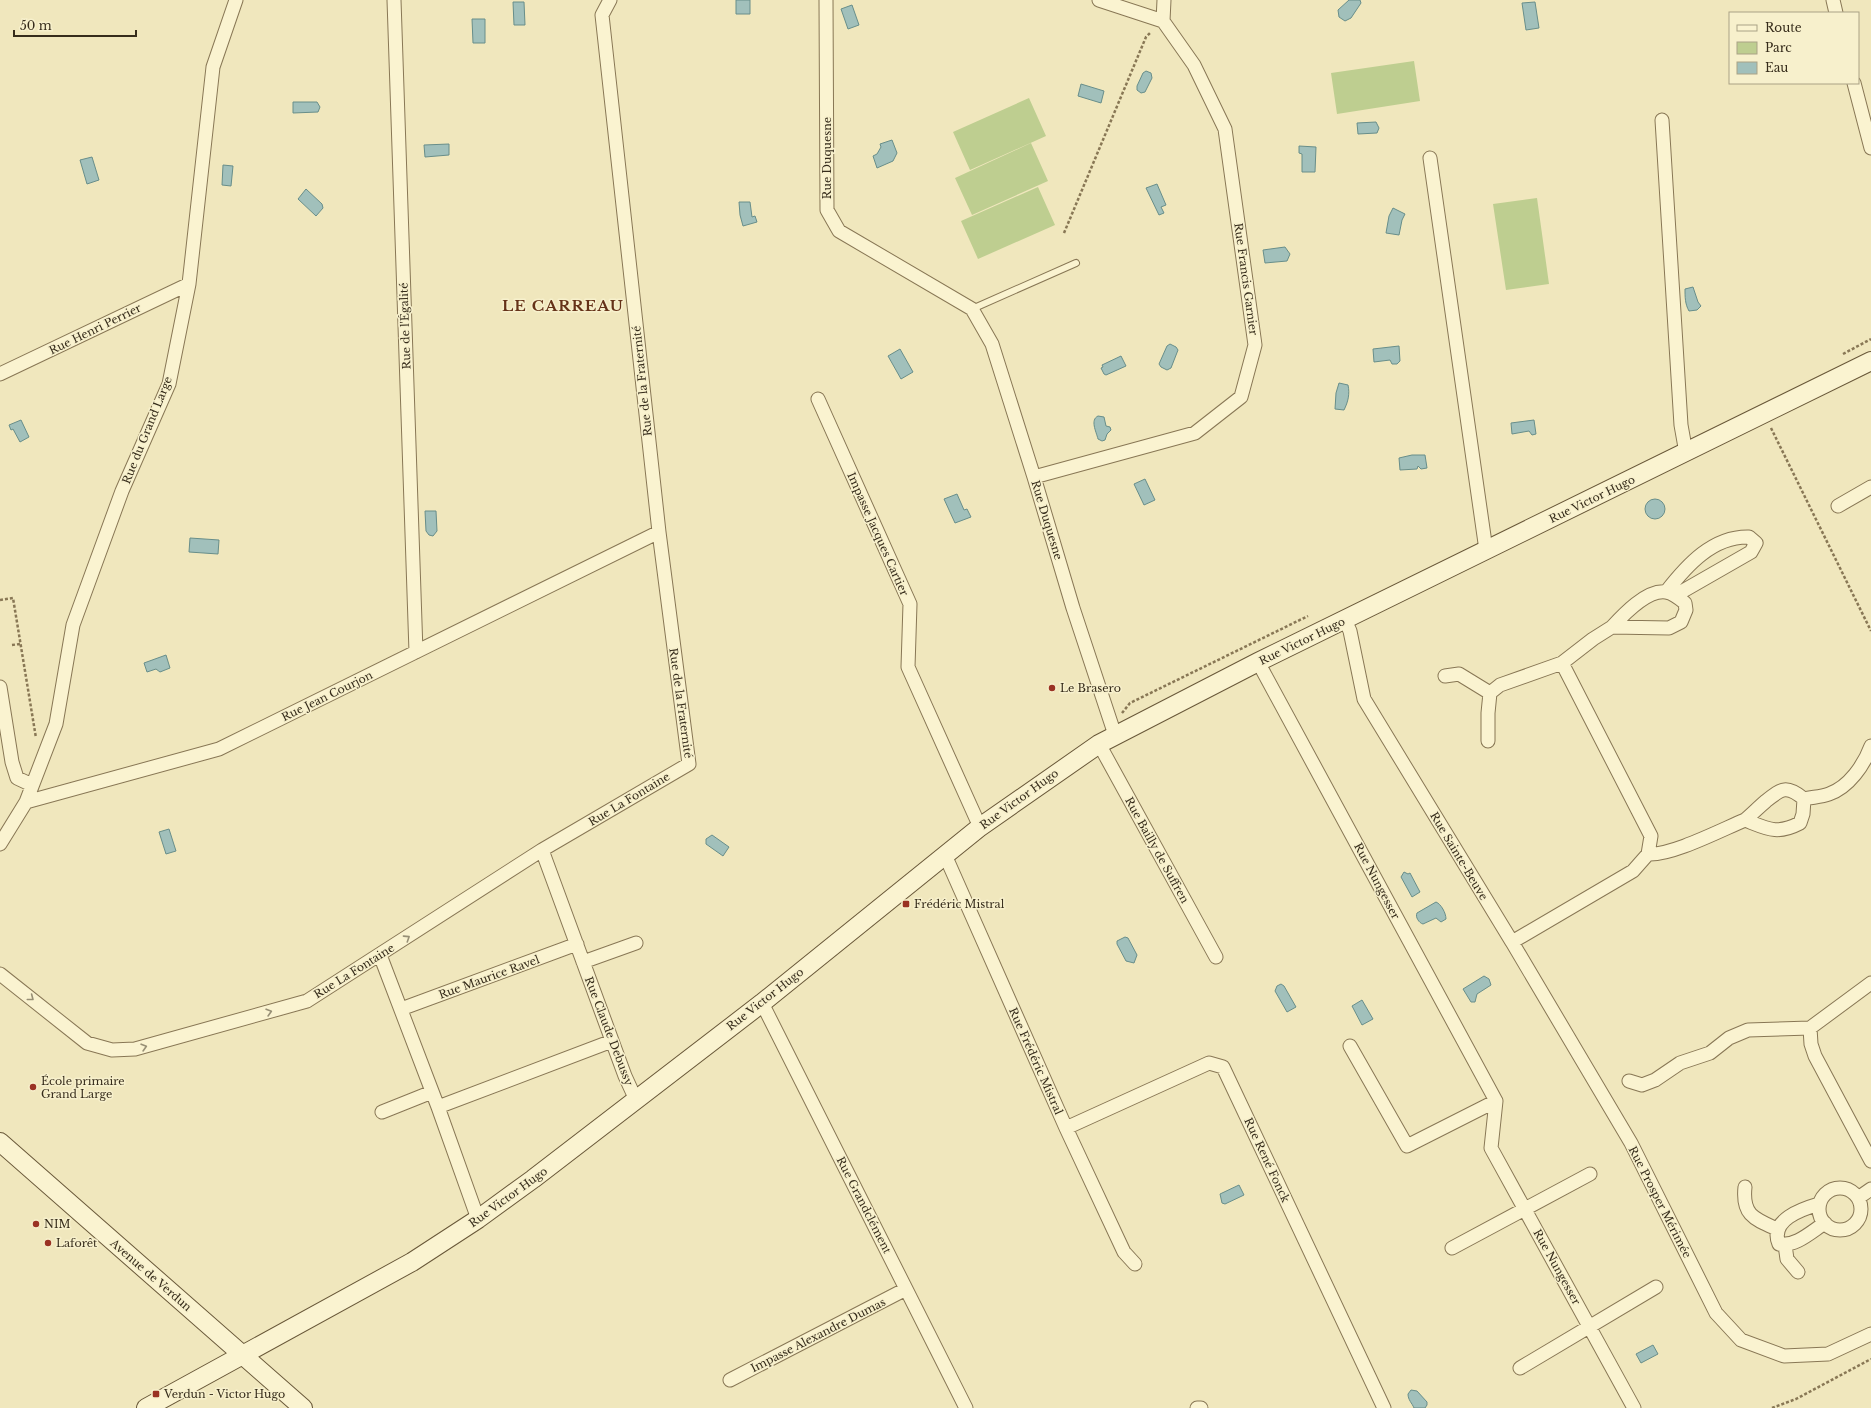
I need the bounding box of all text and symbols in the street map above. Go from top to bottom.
scale bar [14,12,136,38]
legend [1729,12,1859,84]
text: 50 m [20,18,52,33]
text: Route [1765,20,1802,35]
text: Parc [1765,40,1792,55]
text: Eau [1765,60,1788,75]
street label: Rue Duquesne [820,117,834,199]
street label: Rue Francis Garnier [1231,222,1261,337]
street label: Rue de l'Égalité [396,282,414,370]
district label: LE CARREAU [502,296,624,315]
street label: Rue Henri Perrier [47,300,144,357]
street label: Rue de la Fraternité [629,325,655,437]
street label: Rue du Grand Large [119,374,175,486]
street label: Impasse Jacques Cartier [844,470,912,599]
street label: Rue Victor Hugo [1547,472,1637,526]
street label: Rue Duquesne [1028,479,1066,561]
street label: Rue Victor Hugo [1257,614,1347,668]
street label: Rue de la Fraternité [666,647,696,759]
street label: Rue Jean Courjon [279,668,375,724]
place label: Le Brasero [1060,681,1121,695]
marker: Le Brasero [1047,683,1057,693]
street label: Rue Victor Hugo [977,766,1061,832]
street label: Rue La Fontaine [586,769,672,829]
street label: Rue Bailly de Suffren [1122,795,1192,906]
street label: Rue Sainte-Beuve [1427,809,1491,903]
street label: Rue Nungesser [1351,840,1403,922]
place label: Frédéric Mistral [914,897,1005,911]
marker: Frédéric Mistral [901,899,911,909]
one-way arrow [403,935,410,943]
street label: Rue La Fontaine [311,941,397,1001]
street label: Rue Maurice Ravel [437,952,542,1002]
street label: Rue Victor Hugo [724,965,806,1033]
street label: Rue Claude Debussy [582,974,636,1088]
one-way arrow [26,993,33,1000]
street label: Rue Frédéric Mistral [1006,1005,1066,1117]
one-way arrow [266,1008,272,1016]
one-way arrow [140,1043,147,1052]
place label: École primaire Grand Large [41,1074,125,1101]
marker: École primaire Grand Large [28,1082,38,1092]
street label: Rue René Fonck [1241,1115,1293,1205]
street label: Rue Prosper Mérimée [1626,1144,1694,1260]
street label: Rue Grandclément [833,1154,895,1257]
street label: Rue Victor Hugo [466,1164,550,1230]
place label: NIM [44,1217,70,1231]
marker: NIM [31,1219,41,1229]
street label: Rue Nungesser [1530,1227,1584,1308]
street label: Avenue de Verdun [107,1235,195,1314]
place label: Laforêt [56,1236,98,1250]
marker: Laforêt [43,1238,53,1248]
street label: Impasse Alexandre Dumas [748,1295,888,1375]
place label: Verdun - Victor Hugo [163,1387,285,1401]
marker: Verdun - Victor Hugo [151,1389,161,1399]

